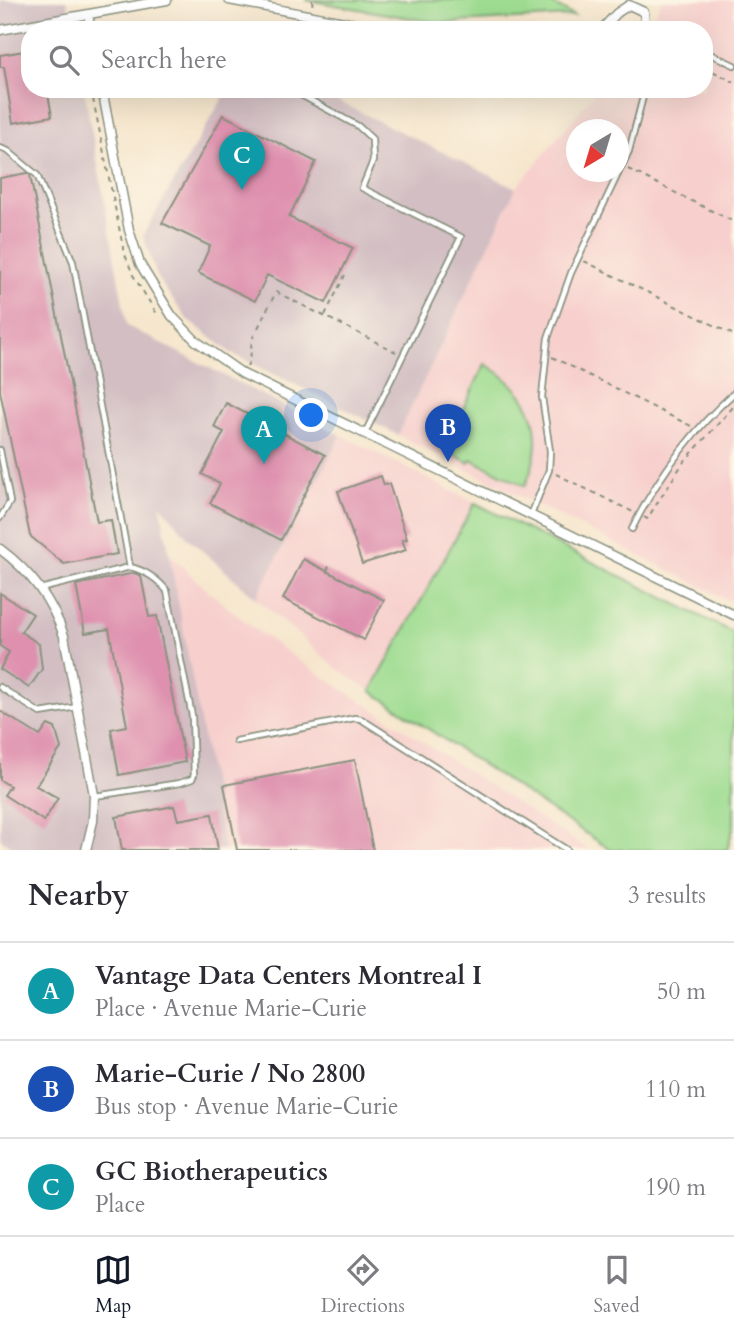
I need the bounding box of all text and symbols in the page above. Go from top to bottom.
search box [21,21,713,98]
icon: search [45,41,83,79]
text: Search here [101,42,227,77]
north arrow [566,119,629,182]
pin: C [219,132,265,190]
your location [294,398,328,432]
pin: B [425,404,471,462]
pin: A [241,406,287,464]
text: Nearby [28,875,129,916]
text: 3 results [628,880,706,911]
text: Vantage Data Centers Montreal I [95,958,482,993]
text: A [42,976,60,1007]
text: 50 m [657,976,706,1007]
text: Place · Avenue Marie-Curie [95,993,367,1024]
text: Marie-Curie / No 2800 [95,1056,365,1091]
text: B [43,1074,59,1105]
text: 110 m [645,1074,706,1105]
text: Bus stop · Avenue Marie-Curie [95,1091,398,1122]
text: GC Biotherapeutics [95,1154,328,1189]
text: C [42,1172,60,1203]
text: 190 m [645,1172,706,1203]
text: Place [95,1189,145,1220]
tab: Map [94,1251,132,1319]
tab: Directions [321,1251,405,1319]
tab: Saved [594,1251,640,1319]

